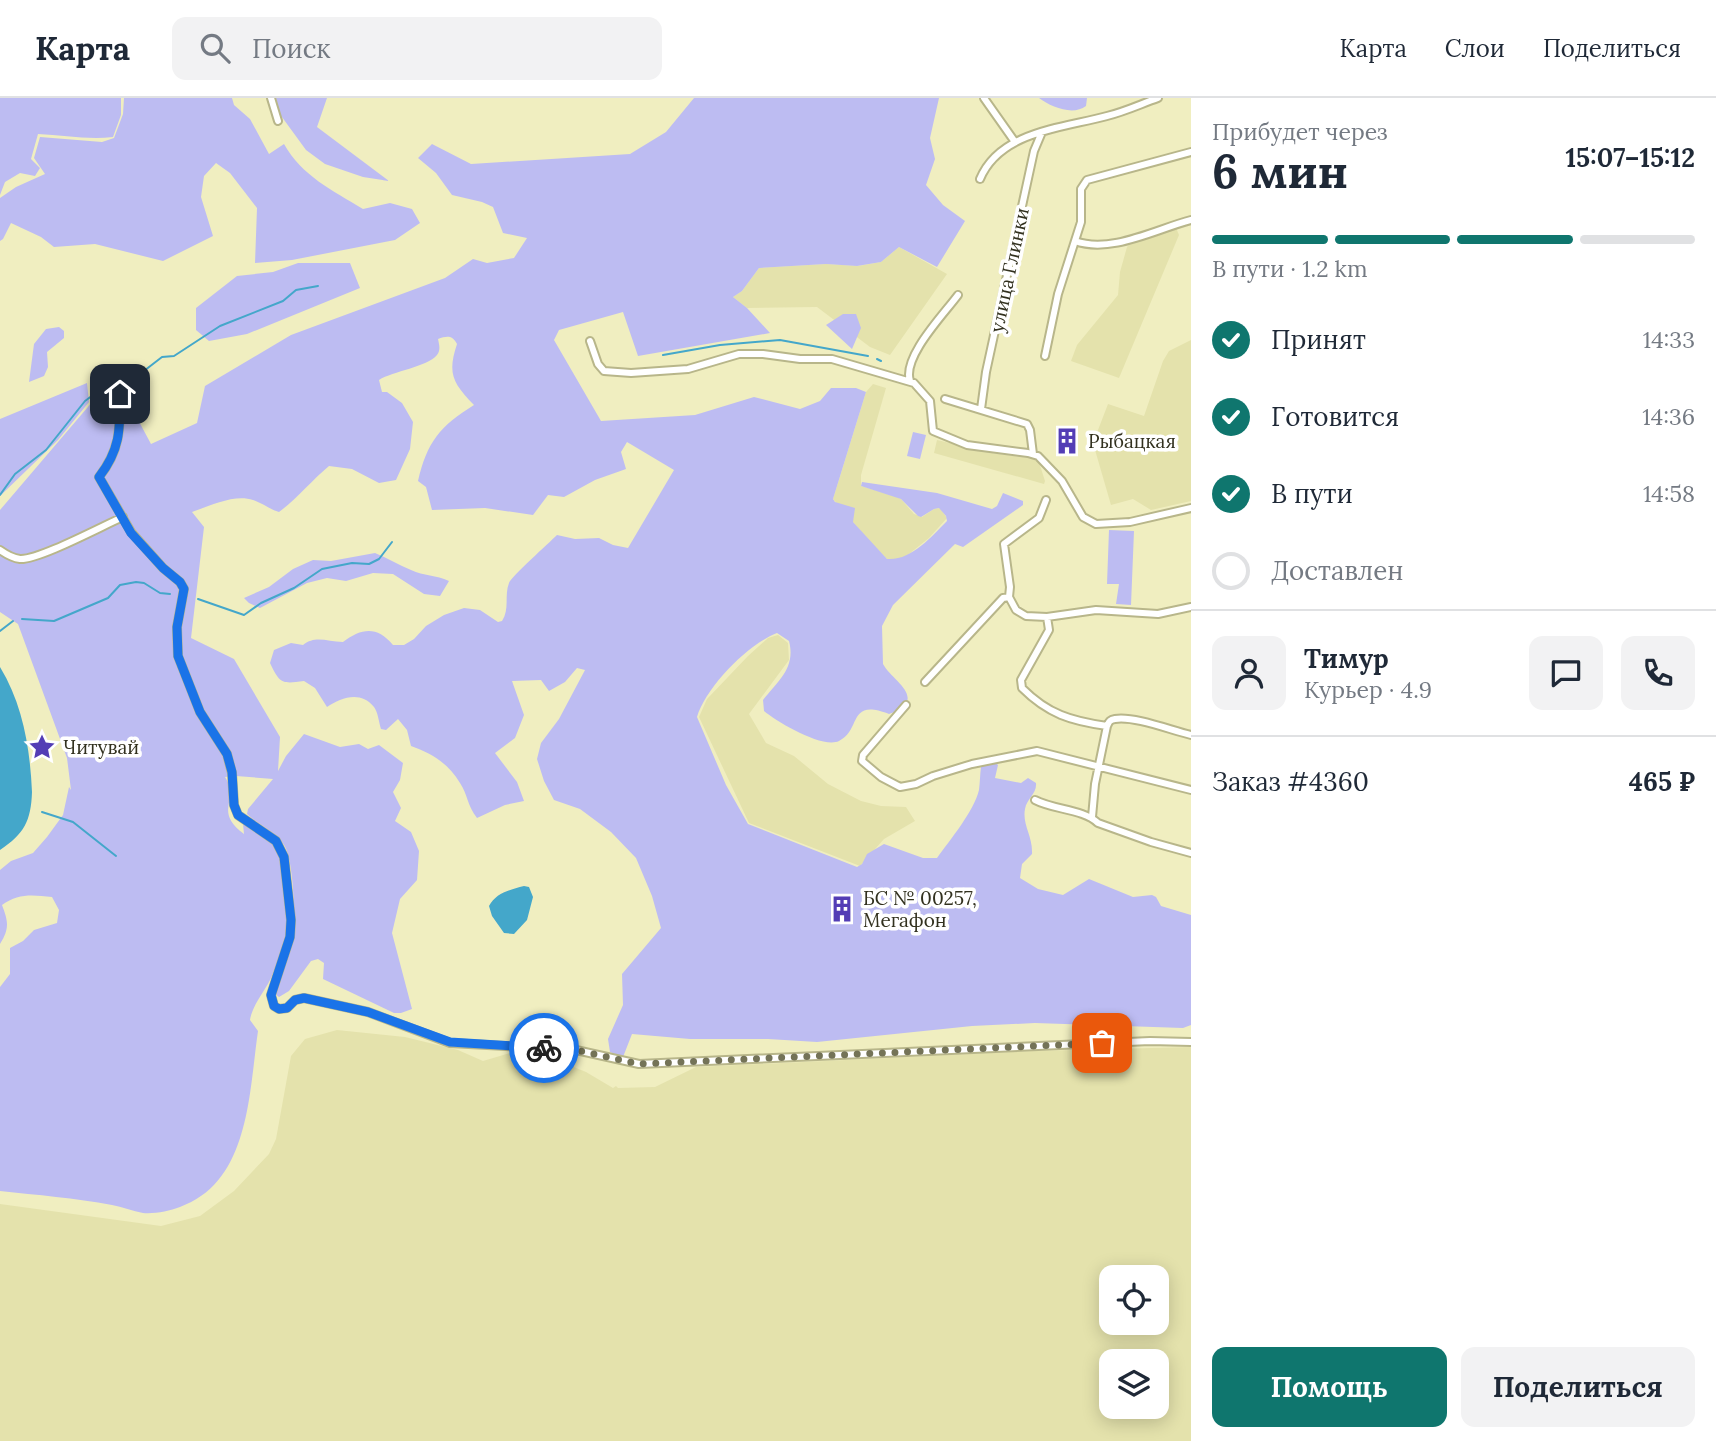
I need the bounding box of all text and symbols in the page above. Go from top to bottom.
search box [172,17,662,80]
text: Карта [35,27,130,69]
icon: search [196,29,234,67]
text: Поиск [252,32,331,65]
text: Карта [1339,33,1407,64]
text: Слои [1445,33,1505,64]
text: Поделиться [1543,33,1681,64]
text: Прибудет через [1212,117,1388,146]
text: 15:07–15:12 [1566,141,1695,174]
text: 6 мин [1212,142,1348,201]
street label: улица Глинки [984,205,1034,335]
text: В пути · 1.2 km [1212,254,1368,283]
icon: check [1212,321,1250,359]
text: Принят [1271,323,1366,356]
text: 14:33 [1643,325,1695,354]
pin [90,364,150,424]
icon: home [101,375,139,413]
icon: check [1212,398,1250,436]
text: Готовится [1271,400,1399,433]
text: 14:36 [1642,402,1695,431]
building icon: Рыбацкая [1052,426,1082,456]
place label: Рыбацкая [1088,429,1176,453]
icon: check [1212,475,1250,513]
text: В пути [1271,477,1353,510]
text: 14:58 [1643,479,1695,508]
text: Доставлен [1271,554,1404,587]
button: person [1212,636,1286,710]
button: chat [1529,636,1603,710]
button: phone [1621,636,1695,710]
text: Тимур [1304,642,1389,675]
text: Курьер · 4.9 [1304,675,1432,704]
place icon: Читувай [27,732,57,762]
place label: Читувай [63,735,139,759]
text: Заказ #4360 [1212,765,1369,798]
text: 465 ₽ [1629,765,1695,798]
place label: БС № 00257, Мегафон [863,886,977,932]
building icon: БС № 00257, Мегафон [827,894,857,924]
courier [509,1013,579,1083]
pin [1072,1013,1132,1073]
icon: bag [1083,1024,1121,1062]
icon: bike [525,1029,563,1067]
map controls [1099,1265,1169,1419]
button: locate [1099,1265,1169,1335]
button: Помощь [1212,1347,1447,1427]
button: Поделиться [1461,1347,1695,1427]
button: layers [1099,1349,1169,1419]

